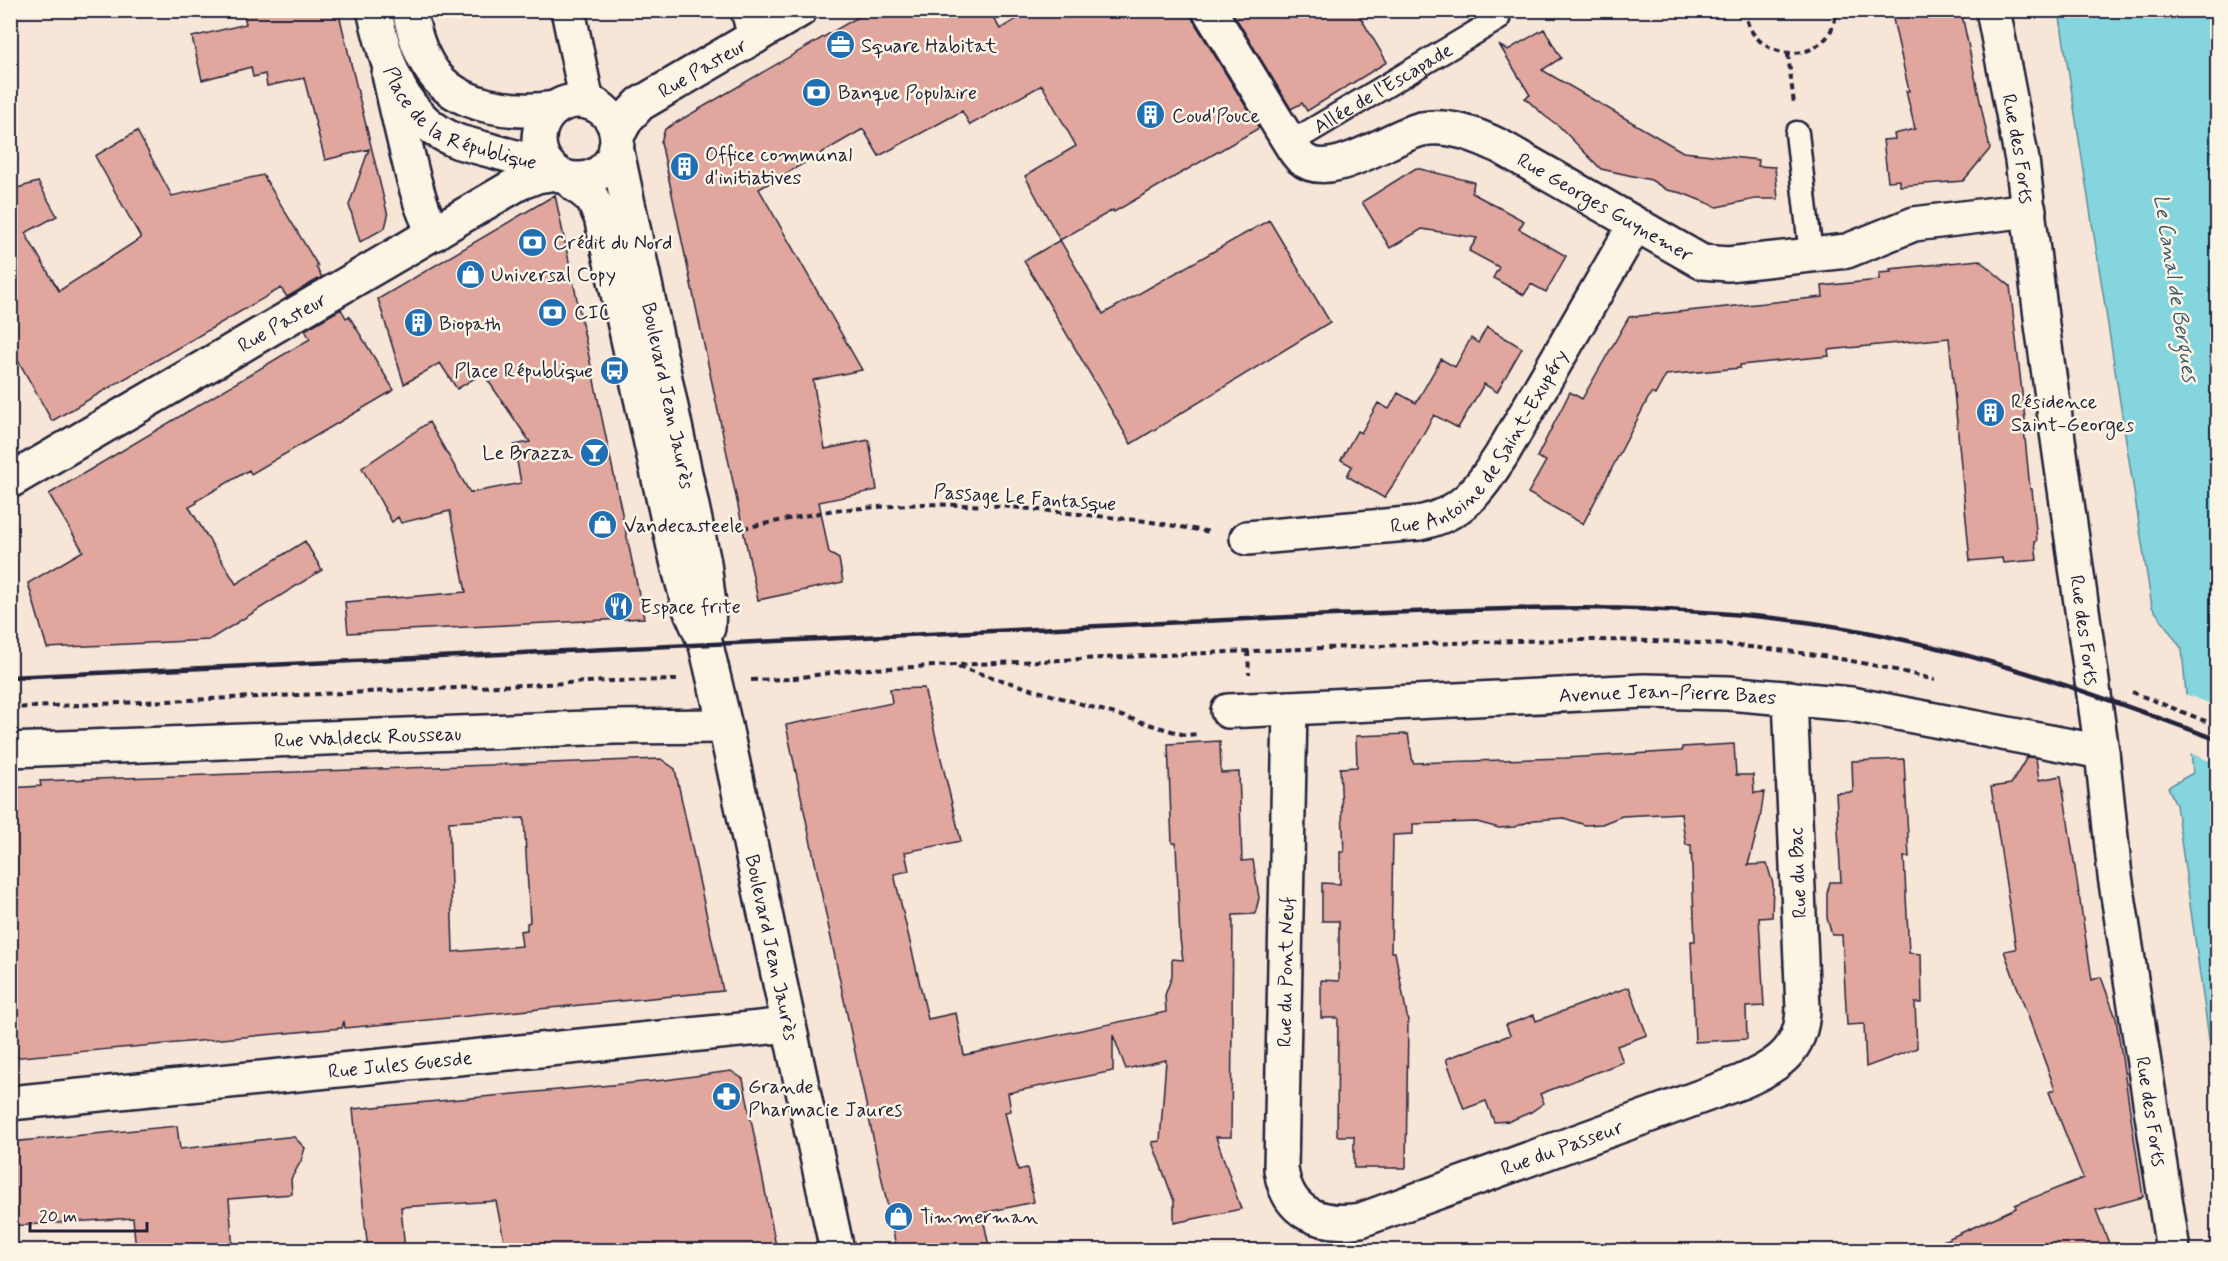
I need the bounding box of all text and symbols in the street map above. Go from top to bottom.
office icon: Square Habitat [824,29,856,61]
street label: Rue Pasteur [654,32,753,105]
place label: Square Habitat [861,33,997,60]
street label: Allée de l'Escapade [1309,37,1458,141]
street label: Place de la République [376,63,540,177]
bank icon: Banque Populaire [801,76,833,108]
place label: Banque Populaire [838,80,977,107]
street label: Rue des Forts [1994,92,2039,205]
building icon: Coud'Pouce [1135,99,1167,131]
place label: Coud'Pouce [1172,103,1260,130]
place label: Office communal d'initiatives [705,142,852,192]
street label: Rue Georges Guynemer [1512,147,1698,269]
building icon: Office communal d'initiatives [668,150,700,182]
water label: Le Canal de Bergues [2144,192,2204,386]
bank icon: Crédit du Nord [516,226,548,258]
place label: Crédit du Nord [553,230,672,257]
shop icon: Universal Copy [454,258,486,290]
place label: Universal Copy [491,262,616,289]
street label: Rue Pasteur [233,287,332,360]
bank icon: CIC [537,296,569,328]
place label: CIC [574,300,611,327]
street label: Boulevard Jean Jaurès [634,300,700,492]
building icon: Biopath [402,307,434,339]
place label: Biopath [439,311,501,338]
street label: Rue Antoine de Saint-Exupéry [1389,345,1575,540]
bus stop icon: Place République [598,354,630,386]
place label: Place République [454,358,593,385]
place label: Résidence Saint-Georges [2011,389,2134,440]
building icon: Résidence Saint-Georges [1974,397,2006,429]
bar icon: Le Brazza [578,436,610,468]
place label: Le Brazza [482,440,574,467]
street label: Passage Le Fantasque [933,479,1117,518]
shop icon: Vandecasteele [587,509,619,541]
place label: Vandecasteele [624,513,744,540]
street label: Rue des Forts [2062,573,2104,687]
restaurant icon: Espace frite [603,590,635,622]
place label: Espace frite [640,594,741,621]
street label: Avenue Jean-Pierre Baes [1558,679,1777,712]
street label: Rue Waldeck Rousseau [273,721,462,755]
street label: Rue du Bac [1783,827,1814,919]
street label: Boulevard Jean Jaurès [738,852,804,1043]
street label: Rue du Pont Neuf [1272,896,1301,1048]
street label: Rue Jules Guesde [327,1045,474,1086]
street label: Rue des Forts [2128,1055,2172,1169]
place label: Grande Pharmacie Jaures [748,1074,903,1124]
pharmacy icon: Grande Pharmacie Jaures [711,1081,743,1113]
street label: Rue du Passeur [1497,1114,1628,1183]
scale bar [30,1195,147,1233]
shop icon: Timmerman [883,1200,915,1232]
place label: Timmerman [920,1204,1039,1231]
text: 20 m [39,1205,77,1229]

